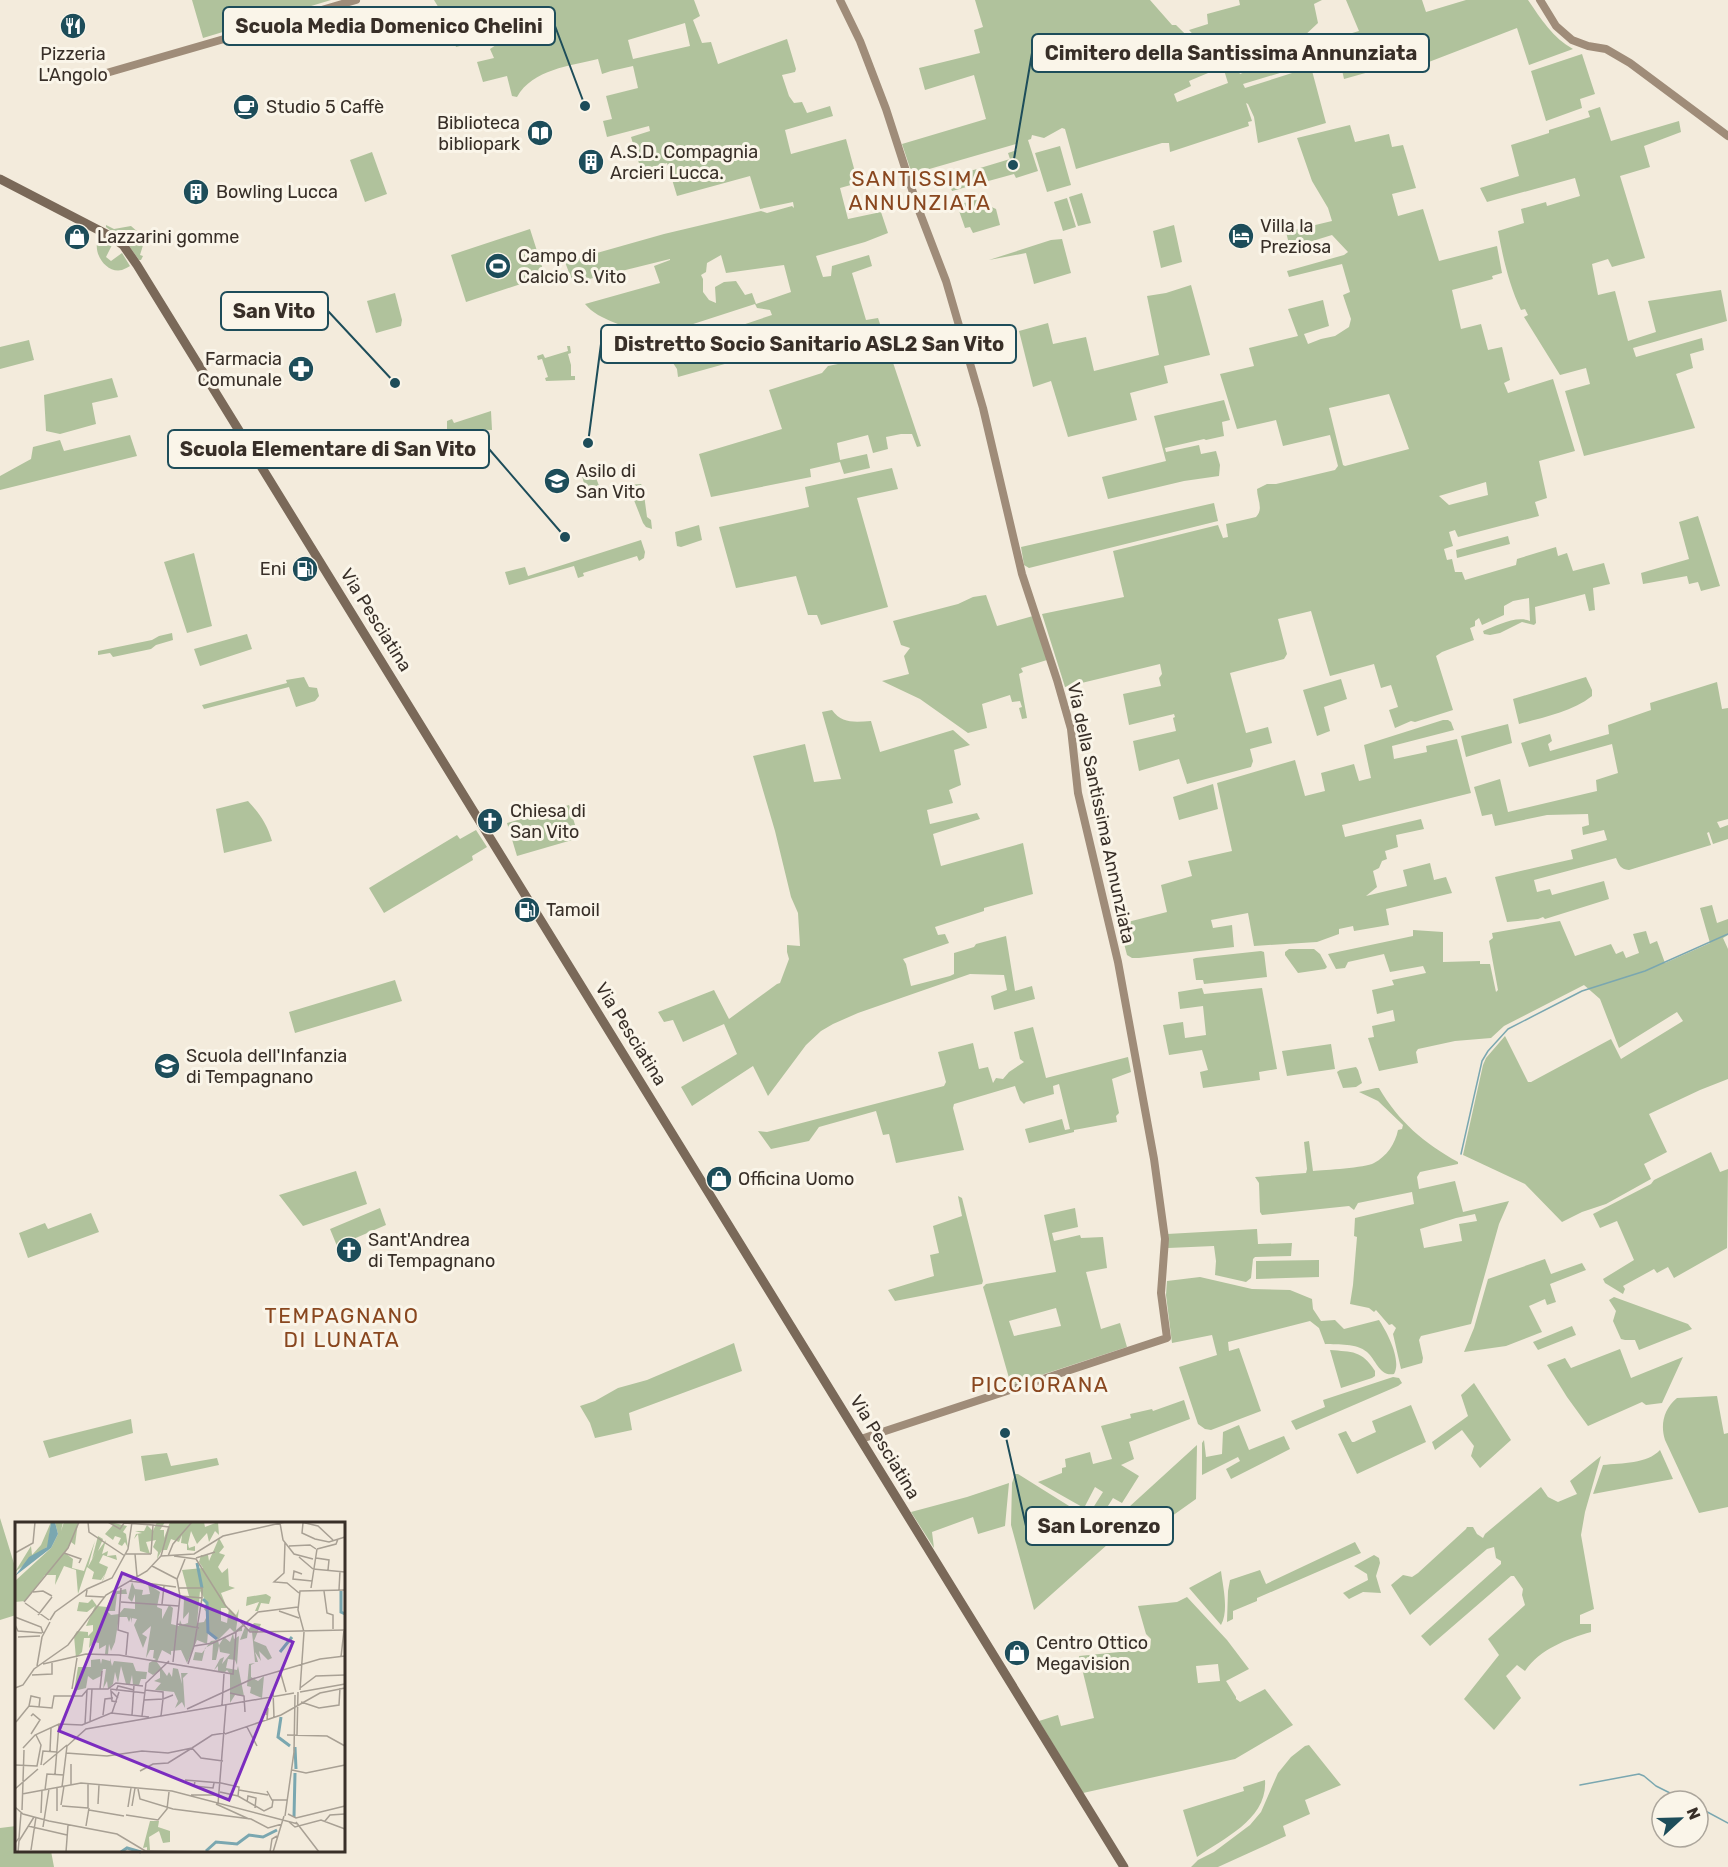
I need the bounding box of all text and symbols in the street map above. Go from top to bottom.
callout: Scuola Media Domenico Chelini [223,7,555,45]
restaurant icon: Pizzeria L'Angolo [58,11,88,41]
text: Scuola Media Domenico Chelini [235,14,543,38]
callout: Cimitero della Santissima Annunziata [1032,34,1429,72]
text: Cimitero della Santissima Annunziata [1045,41,1417,65]
place label: Pizzeria L'Angolo [38,43,108,86]
cafe icon: Studio 5 Caffè [231,92,261,122]
place label: Studio 5 Caffè [266,96,384,118]
place label: Biblioteca bibliopark [437,112,521,155]
library icon: Biblioteca bibliopark [525,118,555,148]
place label: A.S.D. Compagnia Arcieri Lucca. [610,141,758,184]
building icon: A.S.D. Compagnia Arcieri Lucca. [576,147,606,177]
district label: SANTISSIMA ANNUNZIATA [848,166,992,215]
building icon: Bowling Lucca [181,177,211,207]
place label: Bowling Lucca [216,181,338,203]
place label: Villa la Preziosa [1260,215,1331,258]
hotel icon: Villa la Preziosa [1226,221,1256,251]
shop icon: Lazzarini gomme [62,222,92,252]
place label: Lazzarini gomme [97,226,239,248]
place label: Campo di Calcio S. Vito [518,245,626,288]
sports icon: Campo di Calcio S. Vito [483,251,513,281]
callout: San Vito [221,292,328,330]
text: San Vito [233,299,315,323]
callout: Distretto Socio Sanitario ASL2 San Vito [601,325,1016,363]
text: Distretto Socio Sanitario ASL2 San Vito [614,332,1004,356]
place label: Farmacia Comunale [198,348,282,391]
pharmacy icon: Farmacia Comunale [286,354,316,384]
callout: Scuola Elementare di San Vito [168,430,489,468]
text: Scuola Elementare di San Vito [180,437,476,461]
place label: Asilo di San Vito [576,460,645,503]
school or university icon: Asilo di San Vito [542,466,572,496]
fuel station icon: Eni [290,554,320,584]
place label: Eni [260,558,286,580]
street label: Via Pesciatina [336,564,416,676]
street label: Via della Santissima Annunziata [1063,681,1139,945]
place label: Chiesa di San Vito [510,800,586,843]
church icon: Chiesa di San Vito [475,806,505,836]
fuel station icon: Tamoil [512,895,542,925]
place label: Tamoil [546,899,600,921]
street label: Via Pesciatina [591,978,671,1090]
place label: Scuola dell'Infanzia di Tempagnano [186,1045,347,1088]
school or university icon: Scuola dell'Infanzia di Tempagnano [152,1051,182,1081]
shop icon: Officina Uomo [704,1164,734,1194]
place label: Officina Uomo [738,1168,854,1190]
place label: Sant'Andrea di Tempagnano [368,1229,495,1272]
church icon: Sant'Andrea di Tempagnano [334,1235,364,1265]
district label: TEMPAGNANO DI LUNATA [265,1303,419,1352]
district label: PICCIORANA [971,1372,1109,1397]
street label: Via Pesciatina [845,1391,925,1503]
callout: San Lorenzo [1026,1507,1173,1545]
text: San Lorenzo [1037,1514,1161,1538]
inset map [15,1522,345,1852]
place label: Centro Ottico Megavision [1036,1632,1148,1675]
shop icon: Centro Ottico Megavision [1002,1638,1032,1668]
north arrow [1650,1789,1710,1849]
text: N [1682,1805,1704,1822]

